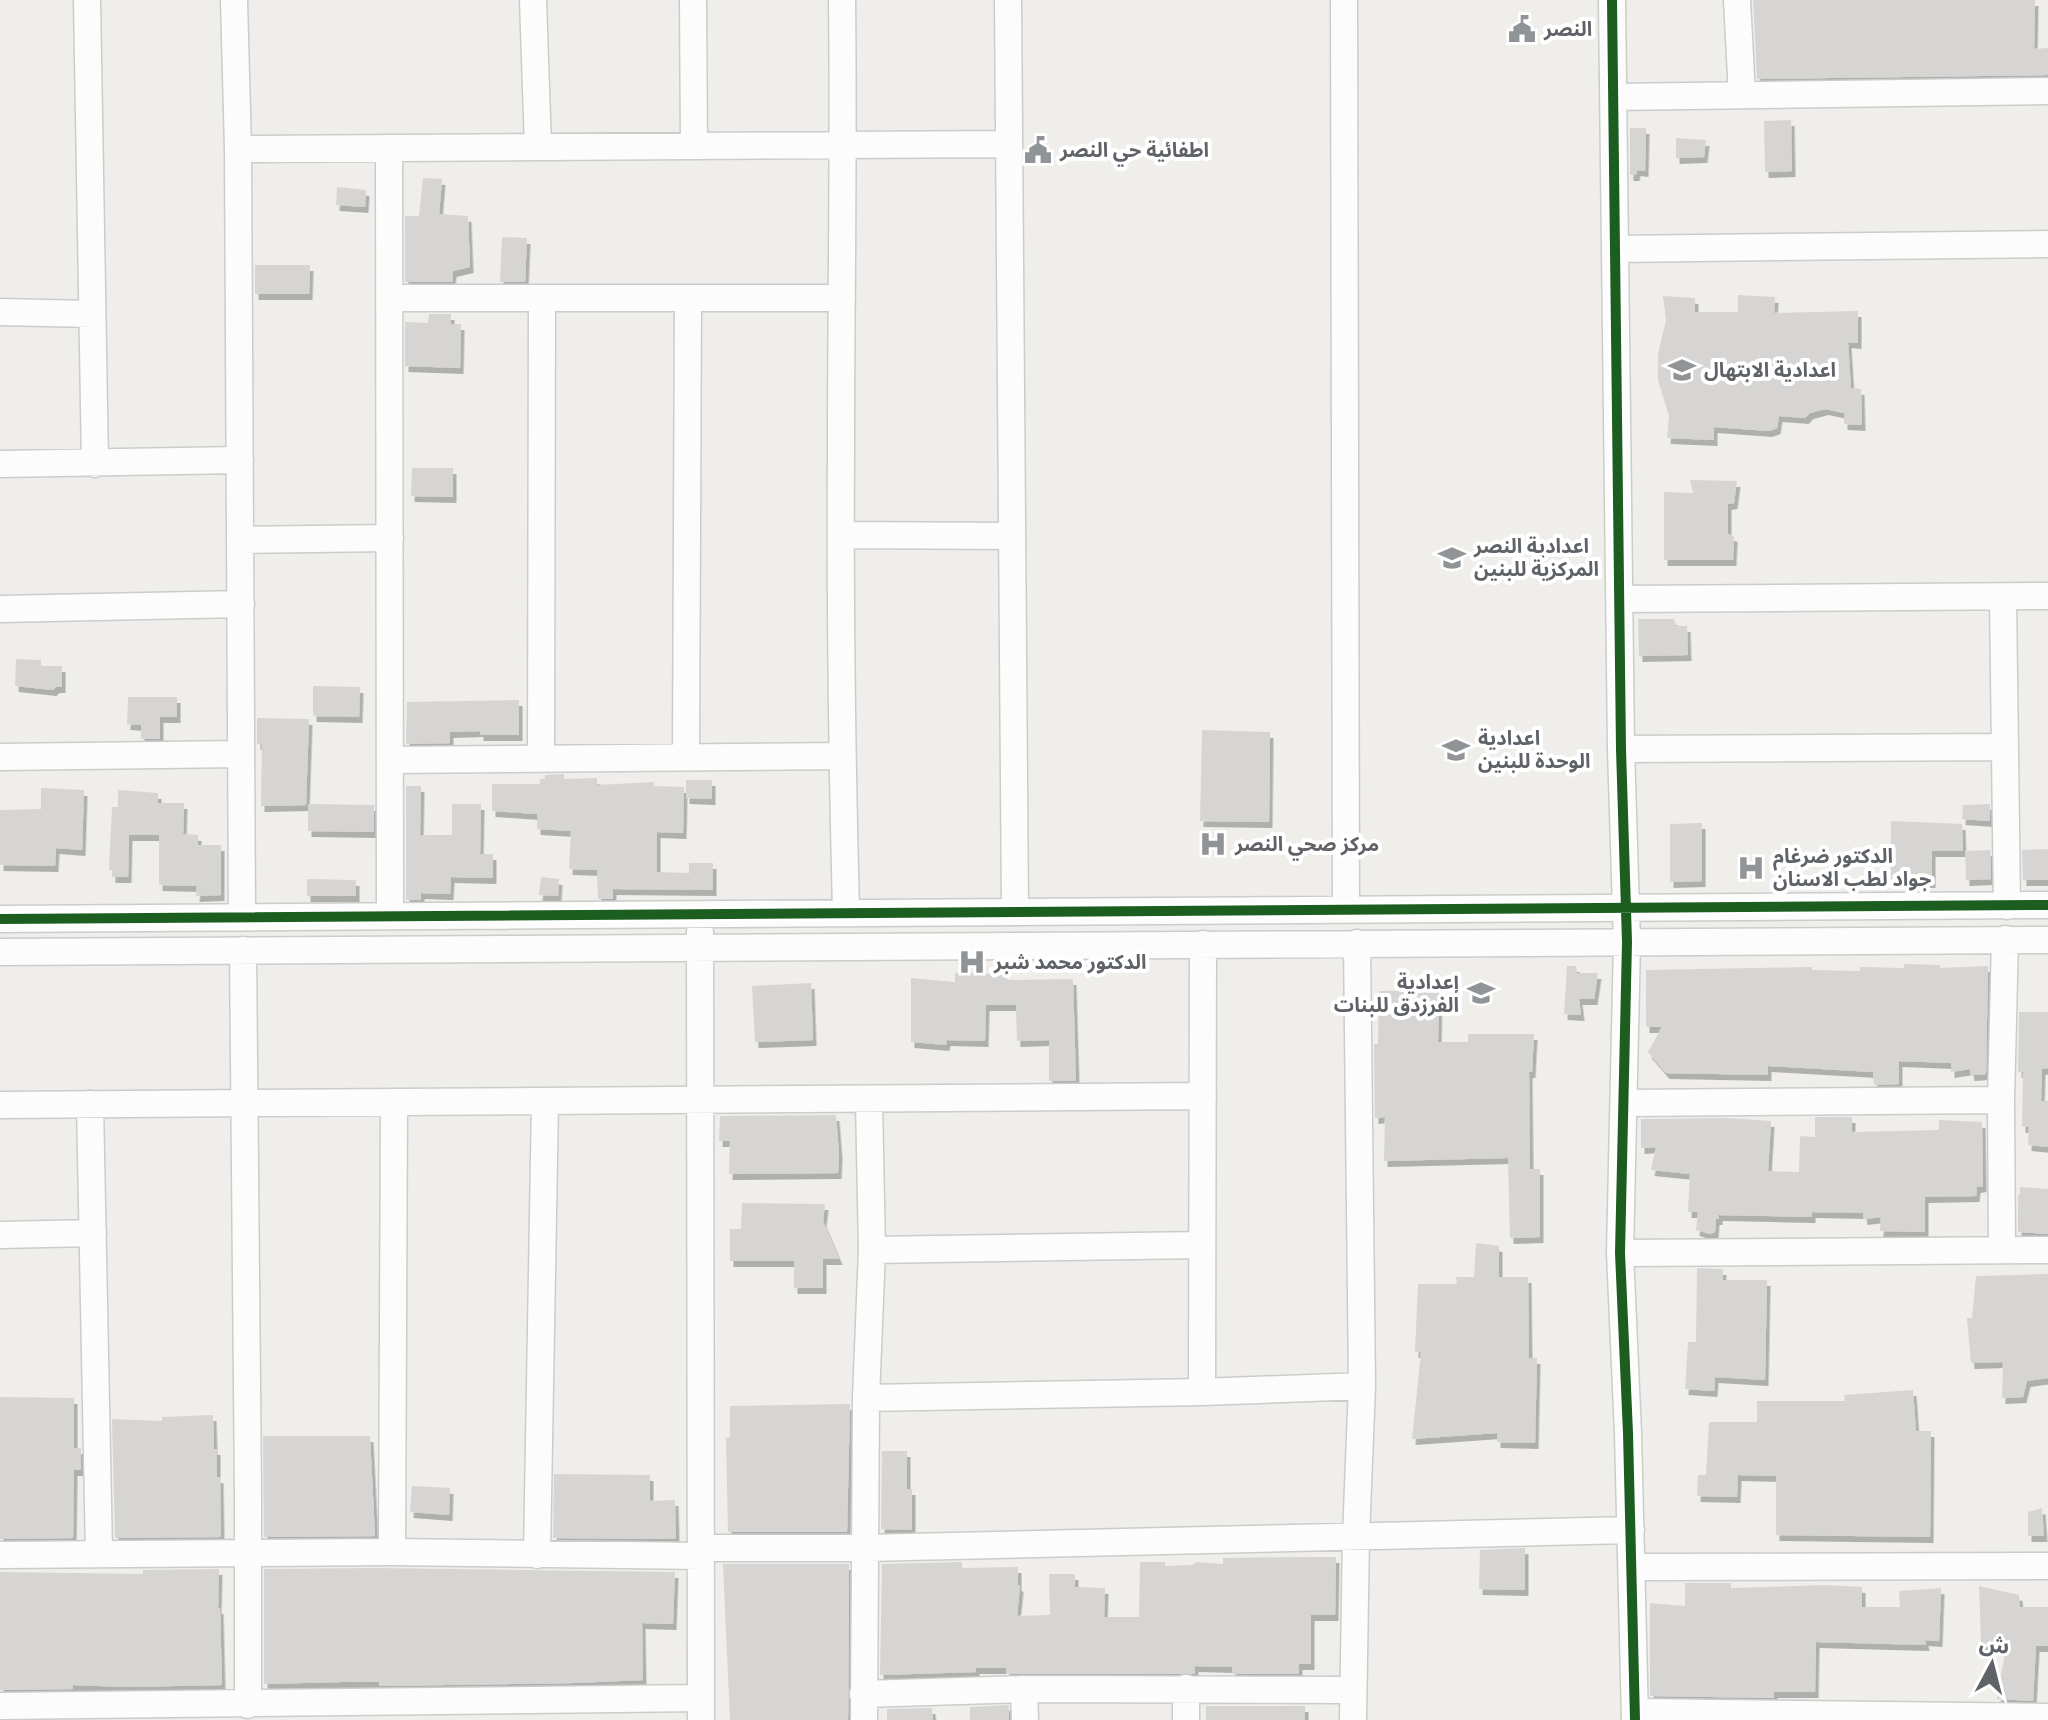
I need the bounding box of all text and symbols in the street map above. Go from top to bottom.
public building icon: النصر [1507,14,1537,44]
place label: النصر [1543,16,1592,42]
public building icon: اطفائية حي النصر [1023,135,1053,165]
place label: اطفائية حي النصر [1059,137,1209,167]
school or university icon: اعدادية الابتهال [1667,355,1697,385]
place label: اعدادية الابتهال [1704,357,1836,383]
place label: اعدادية النصر المركزية للبنين [1473,533,1599,582]
school or university icon: اعدادية النصر المركزية للبنين [1437,543,1467,573]
place label: اعدادية الوحدة للبنين [1478,725,1590,774]
school or university icon: اعدادية الوحدة للبنين [1441,735,1471,765]
hospital icon: مركز صحي النصر [1198,829,1228,859]
place label: مركز صحي النصر [1234,831,1379,861]
place label: الدكتور ضرغام جواد لطب الاسنان [1773,843,1932,892]
hospital icon: الدكتور ضرغام جواد لطب الاسنان [1736,853,1766,883]
hospital icon: الدكتور محمد شبر [957,947,987,977]
place label: الدكتور محمد شبر [993,949,1146,975]
place label: إعدادية الفرزدق للبنات [1334,969,1459,1018]
school or university icon: إعدادية الفرزدق للبنات [1466,978,1496,1008]
north arrow [1952,1624,2032,1704]
text: ش [1978,1628,2011,1661]

